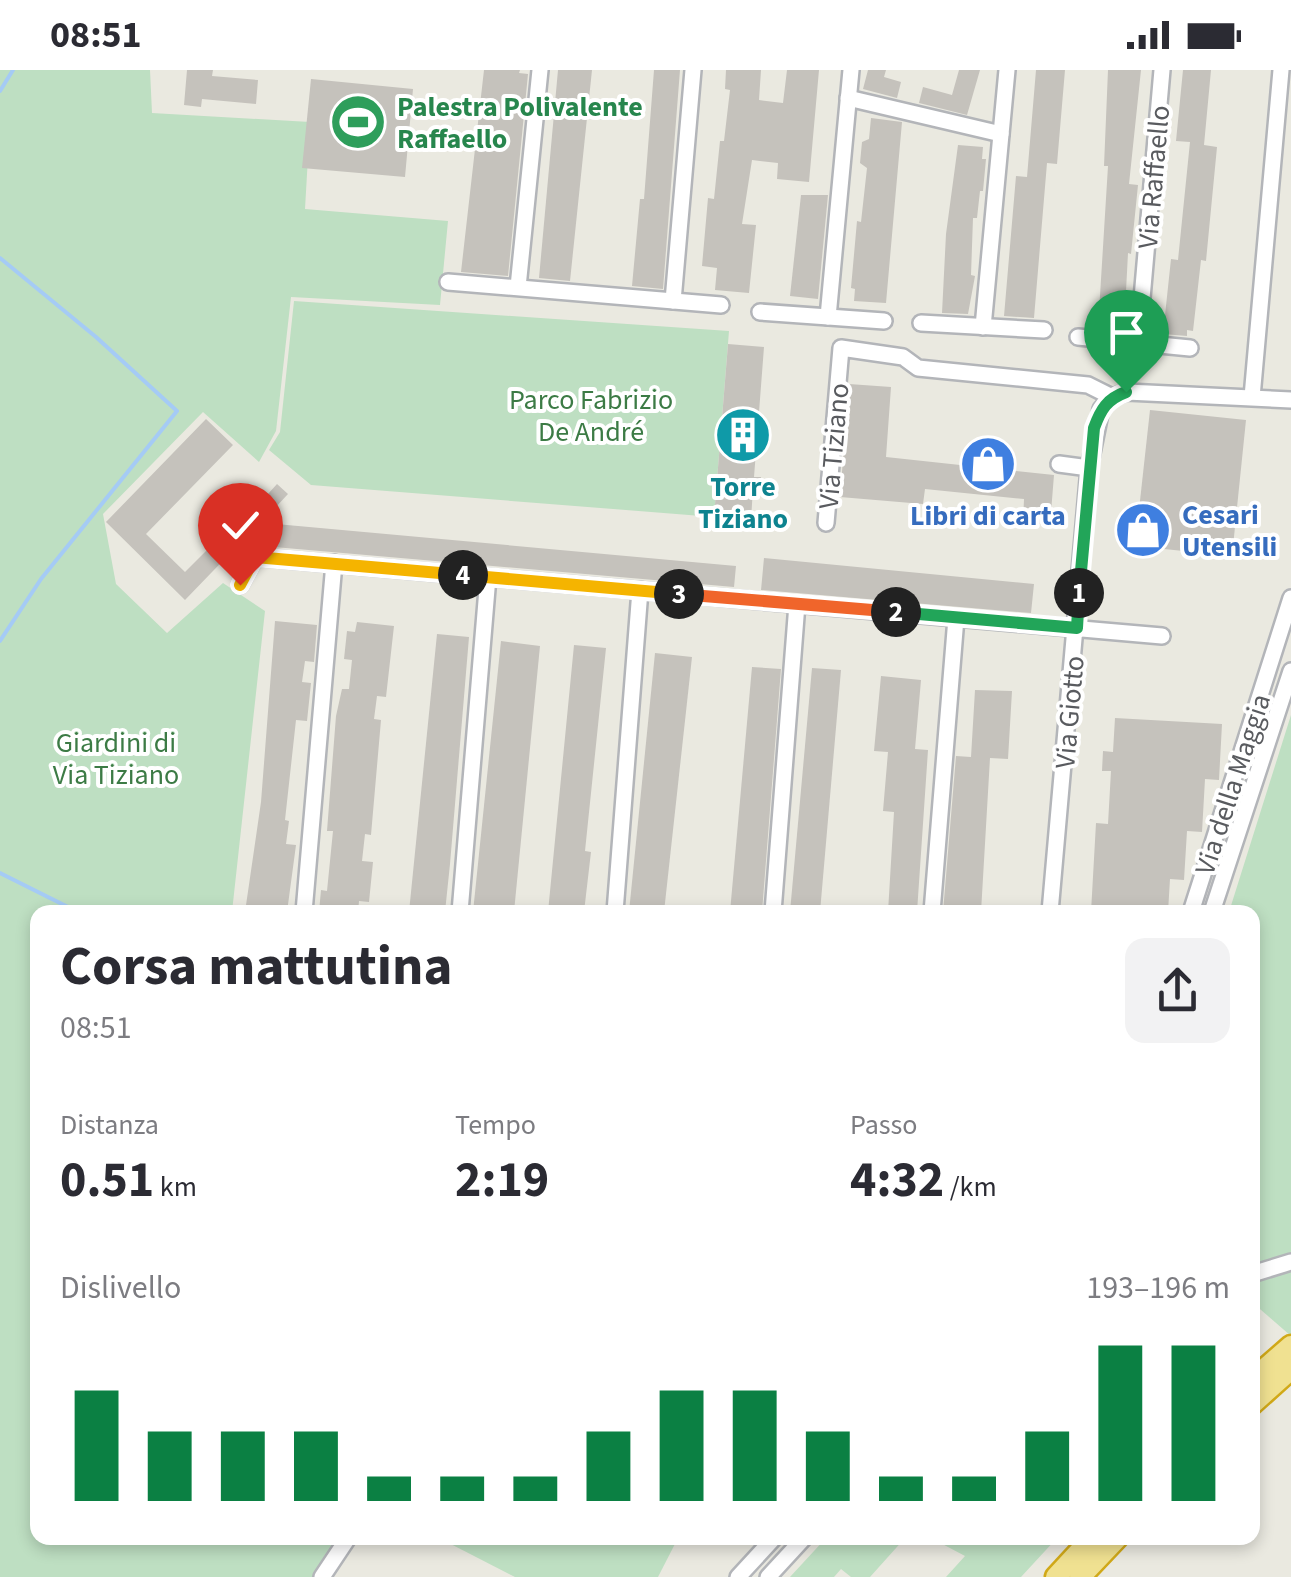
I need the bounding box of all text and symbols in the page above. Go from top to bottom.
text: 08:51 [50,8,142,62]
place label: Palestra Polivalente Raffaello [397,87,643,159]
sports icon: Palestra Polivalente Raffaello [328,92,388,152]
street label: Via Raffaello [1128,104,1180,251]
pin [1084,290,1169,393]
icon: arrive [1099,305,1154,360]
park label: Parco Fabrizio De André [509,380,673,452]
street label: Via Tiziano [809,381,859,511]
building icon: Torre Tiziano [713,405,773,465]
shop icon: Libri di carta [958,434,1018,494]
place label: Torre Tiziano [698,467,788,539]
pin [198,483,283,586]
place label: Cesari Utensili [1182,495,1277,567]
place label: Libri di carta [910,496,1066,536]
icon: check [213,498,268,553]
shop icon: Cesari Utensili [1113,500,1173,560]
pin: 4 [438,550,488,600]
text: 4 [456,555,470,595]
pin: 1 [1054,568,1104,618]
pin: 3 [654,569,704,619]
text: 1 [1072,573,1086,613]
text: 3 [672,574,686,614]
pin: 2 [871,587,921,637]
text: 2 [889,592,903,632]
street label: Via Giotto [1045,654,1095,770]
street label: Via della Maggia [1185,689,1281,880]
park label: Giardini di Via Tiziano [53,723,179,795]
text: Corsa mattutina [60,928,452,1006]
button: share [1125,938,1230,1043]
text: 08:51 [60,1005,132,1051]
text: Distanza [60,1105,159,1145]
text: Tempo [455,1105,536,1145]
text: Passo [850,1105,917,1145]
text: 0.51 [60,1145,154,1216]
text: 2:19 [455,1145,549,1216]
text: 4:32 [850,1145,944,1216]
text: km [154,1167,197,1207]
text: /km [944,1167,997,1207]
text: Dislivello [60,1265,181,1311]
text: 193–196 m [1086,1265,1230,1311]

